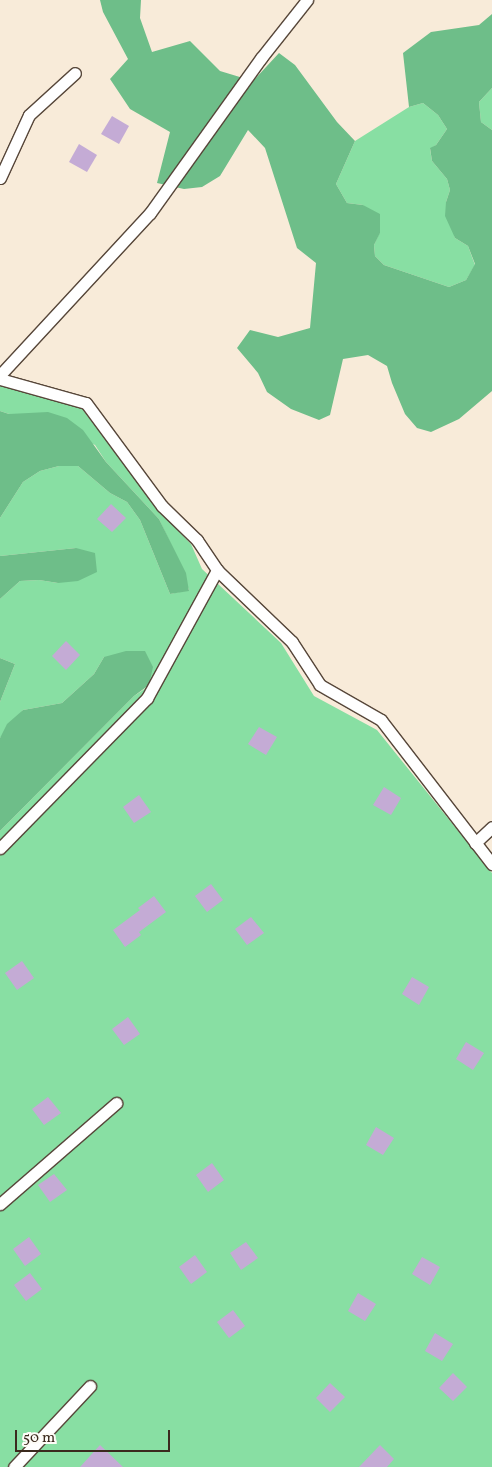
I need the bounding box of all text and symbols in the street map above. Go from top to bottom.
scale bar [18,1420,172,1452]
text: 50 m [23,1428,55,1449]

